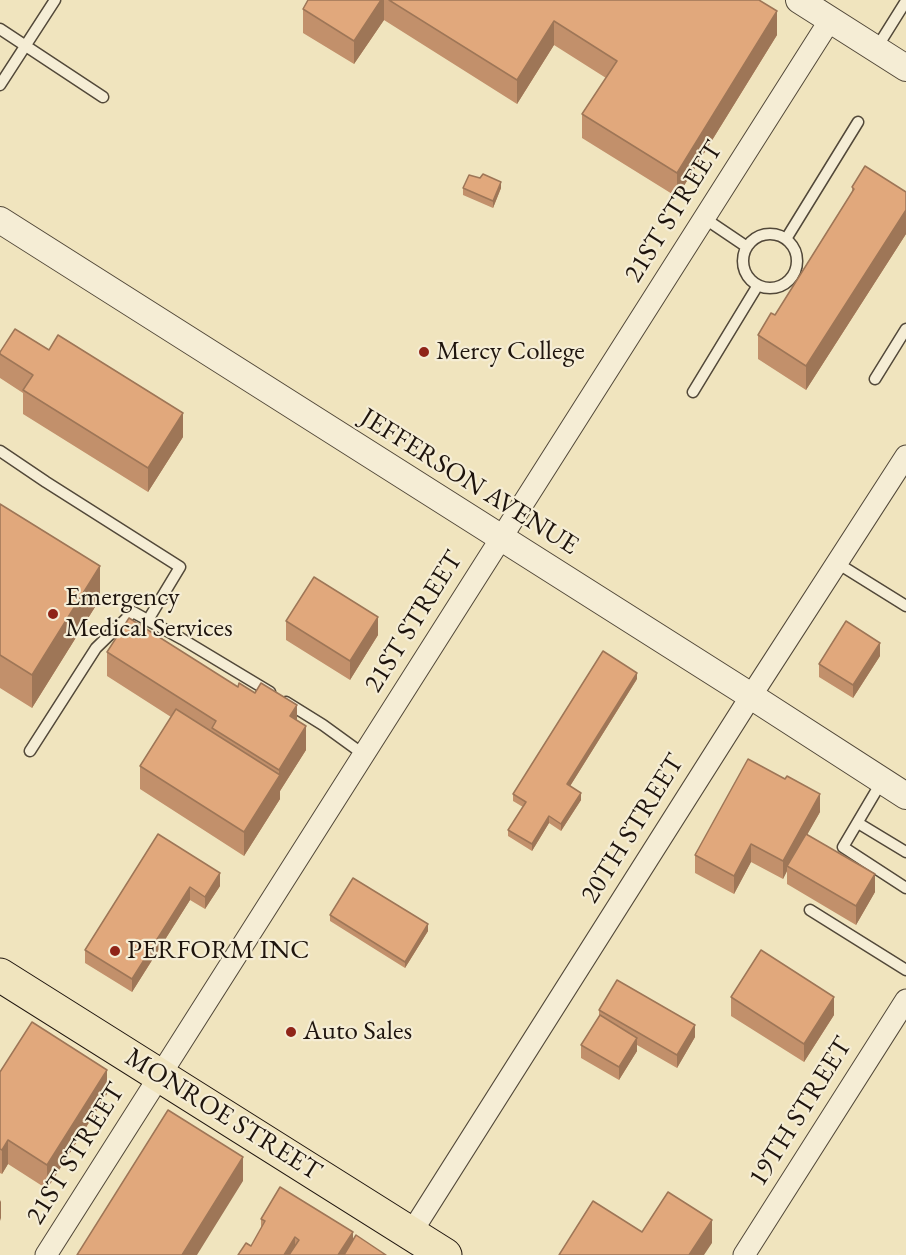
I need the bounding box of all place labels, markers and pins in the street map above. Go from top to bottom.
place label: Mercy College [436,336,585,368]
marker: Mercy College [417,345,431,359]
place label: Emergency Medical Services [65,582,233,645]
marker: Emergency Medical Services [46,607,60,621]
place label: PERFORM INC [127,935,310,967]
marker: PERFORM INC [108,944,122,958]
place label: Auto Sales [303,1016,412,1048]
marker: Auto Sales [284,1025,298,1039]

